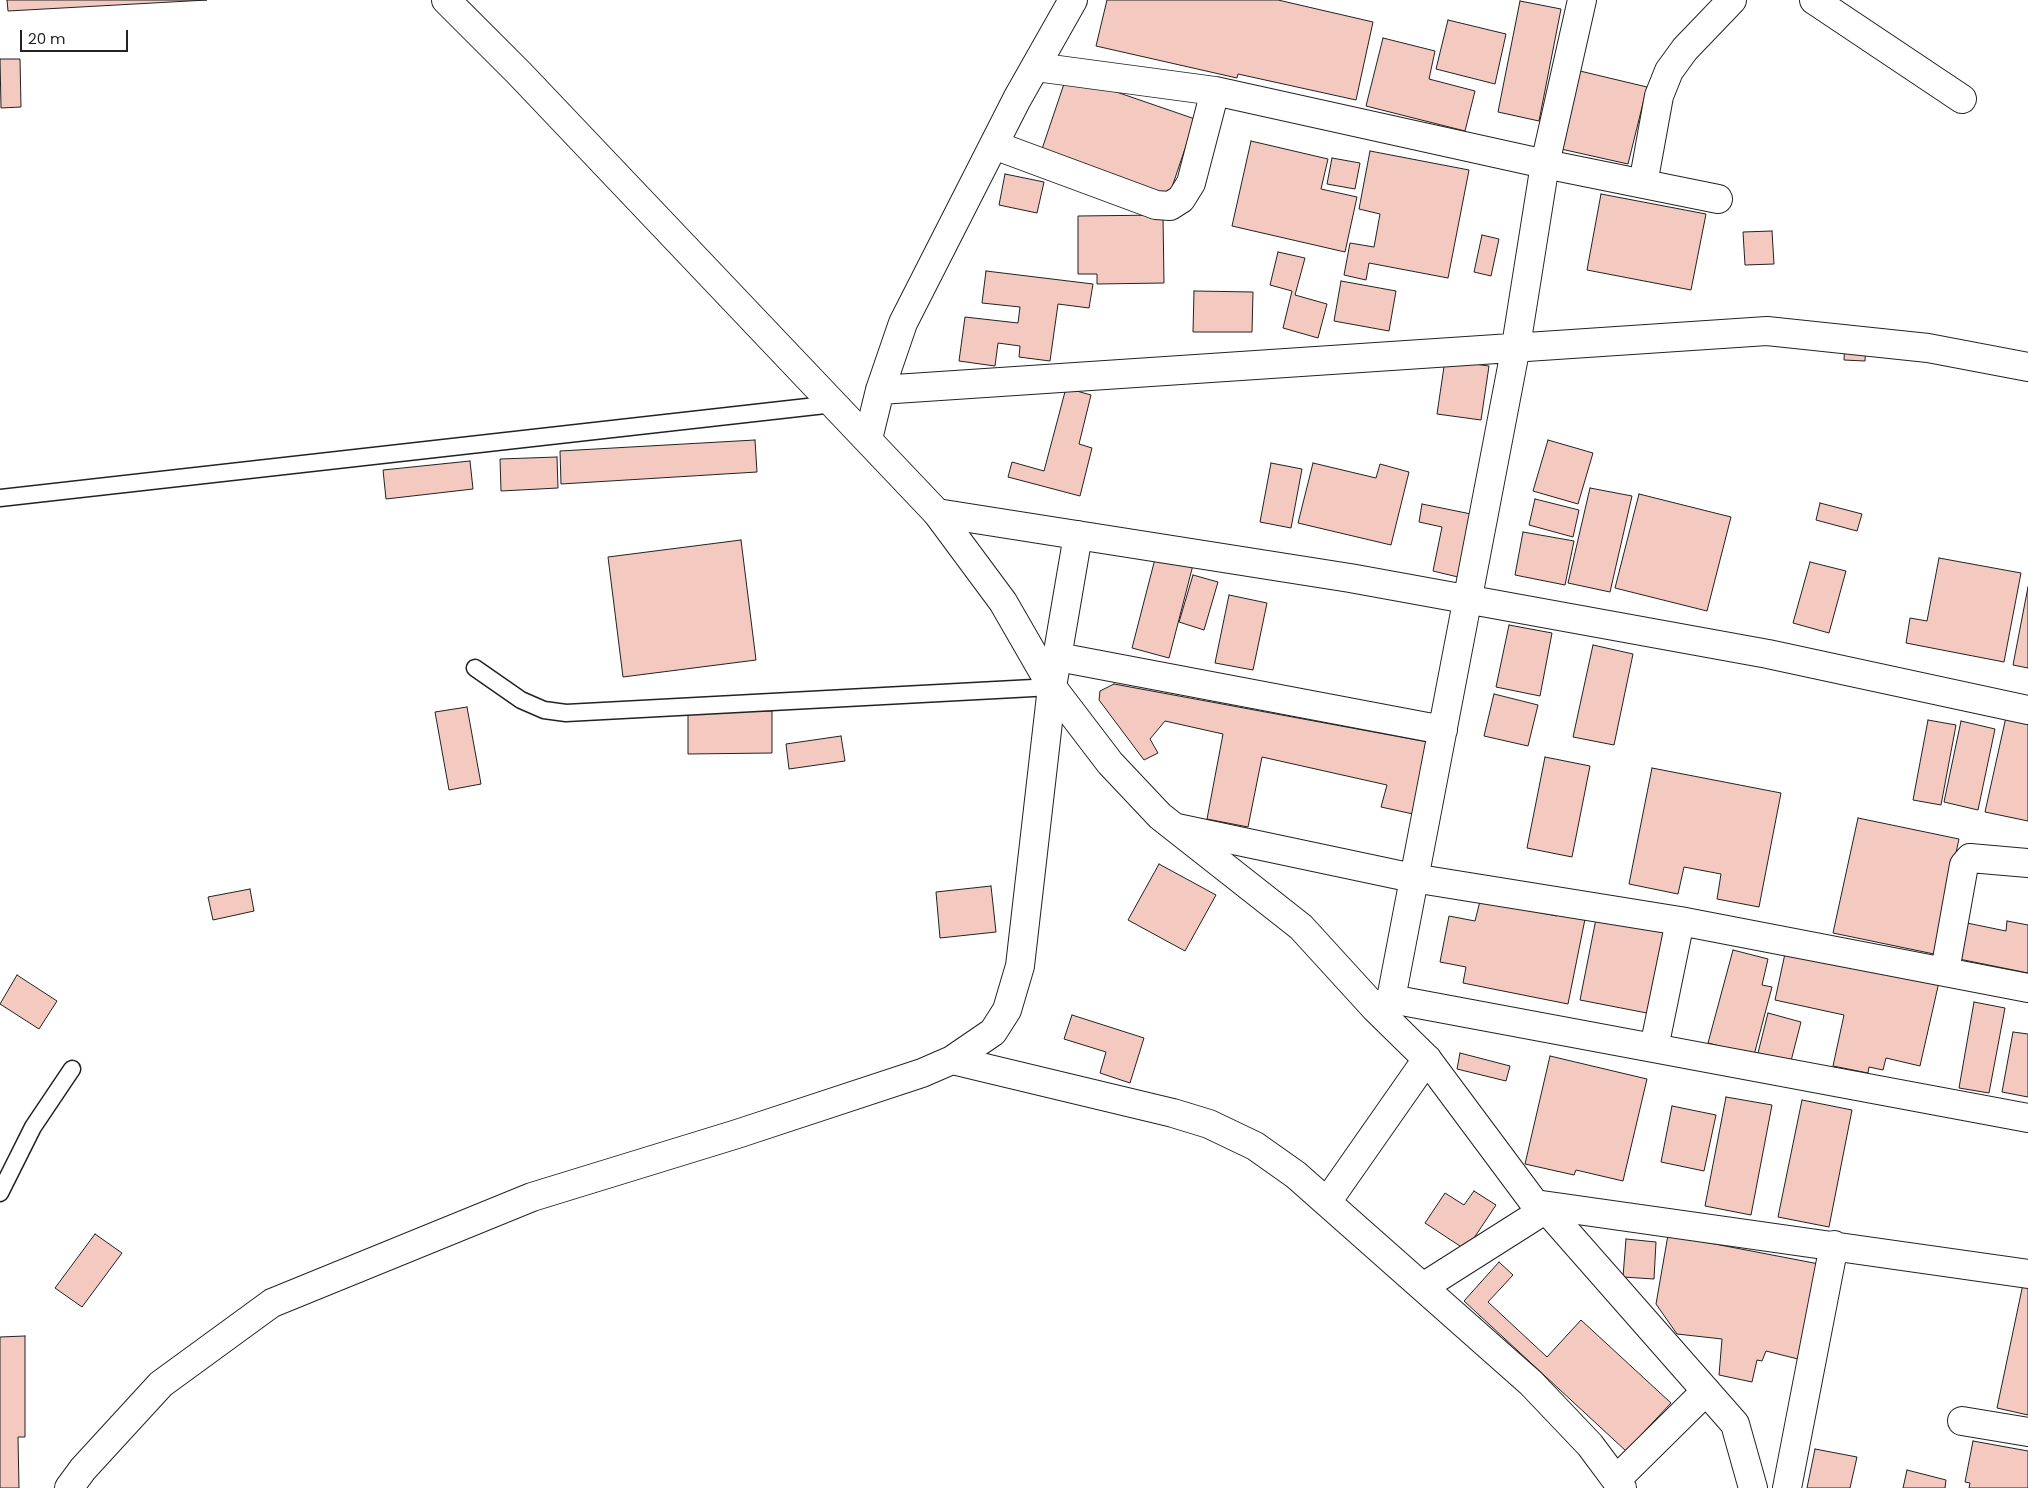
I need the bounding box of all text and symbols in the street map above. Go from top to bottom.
scale bar [22,20,130,52]
text: 20 m [28,28,66,49]

